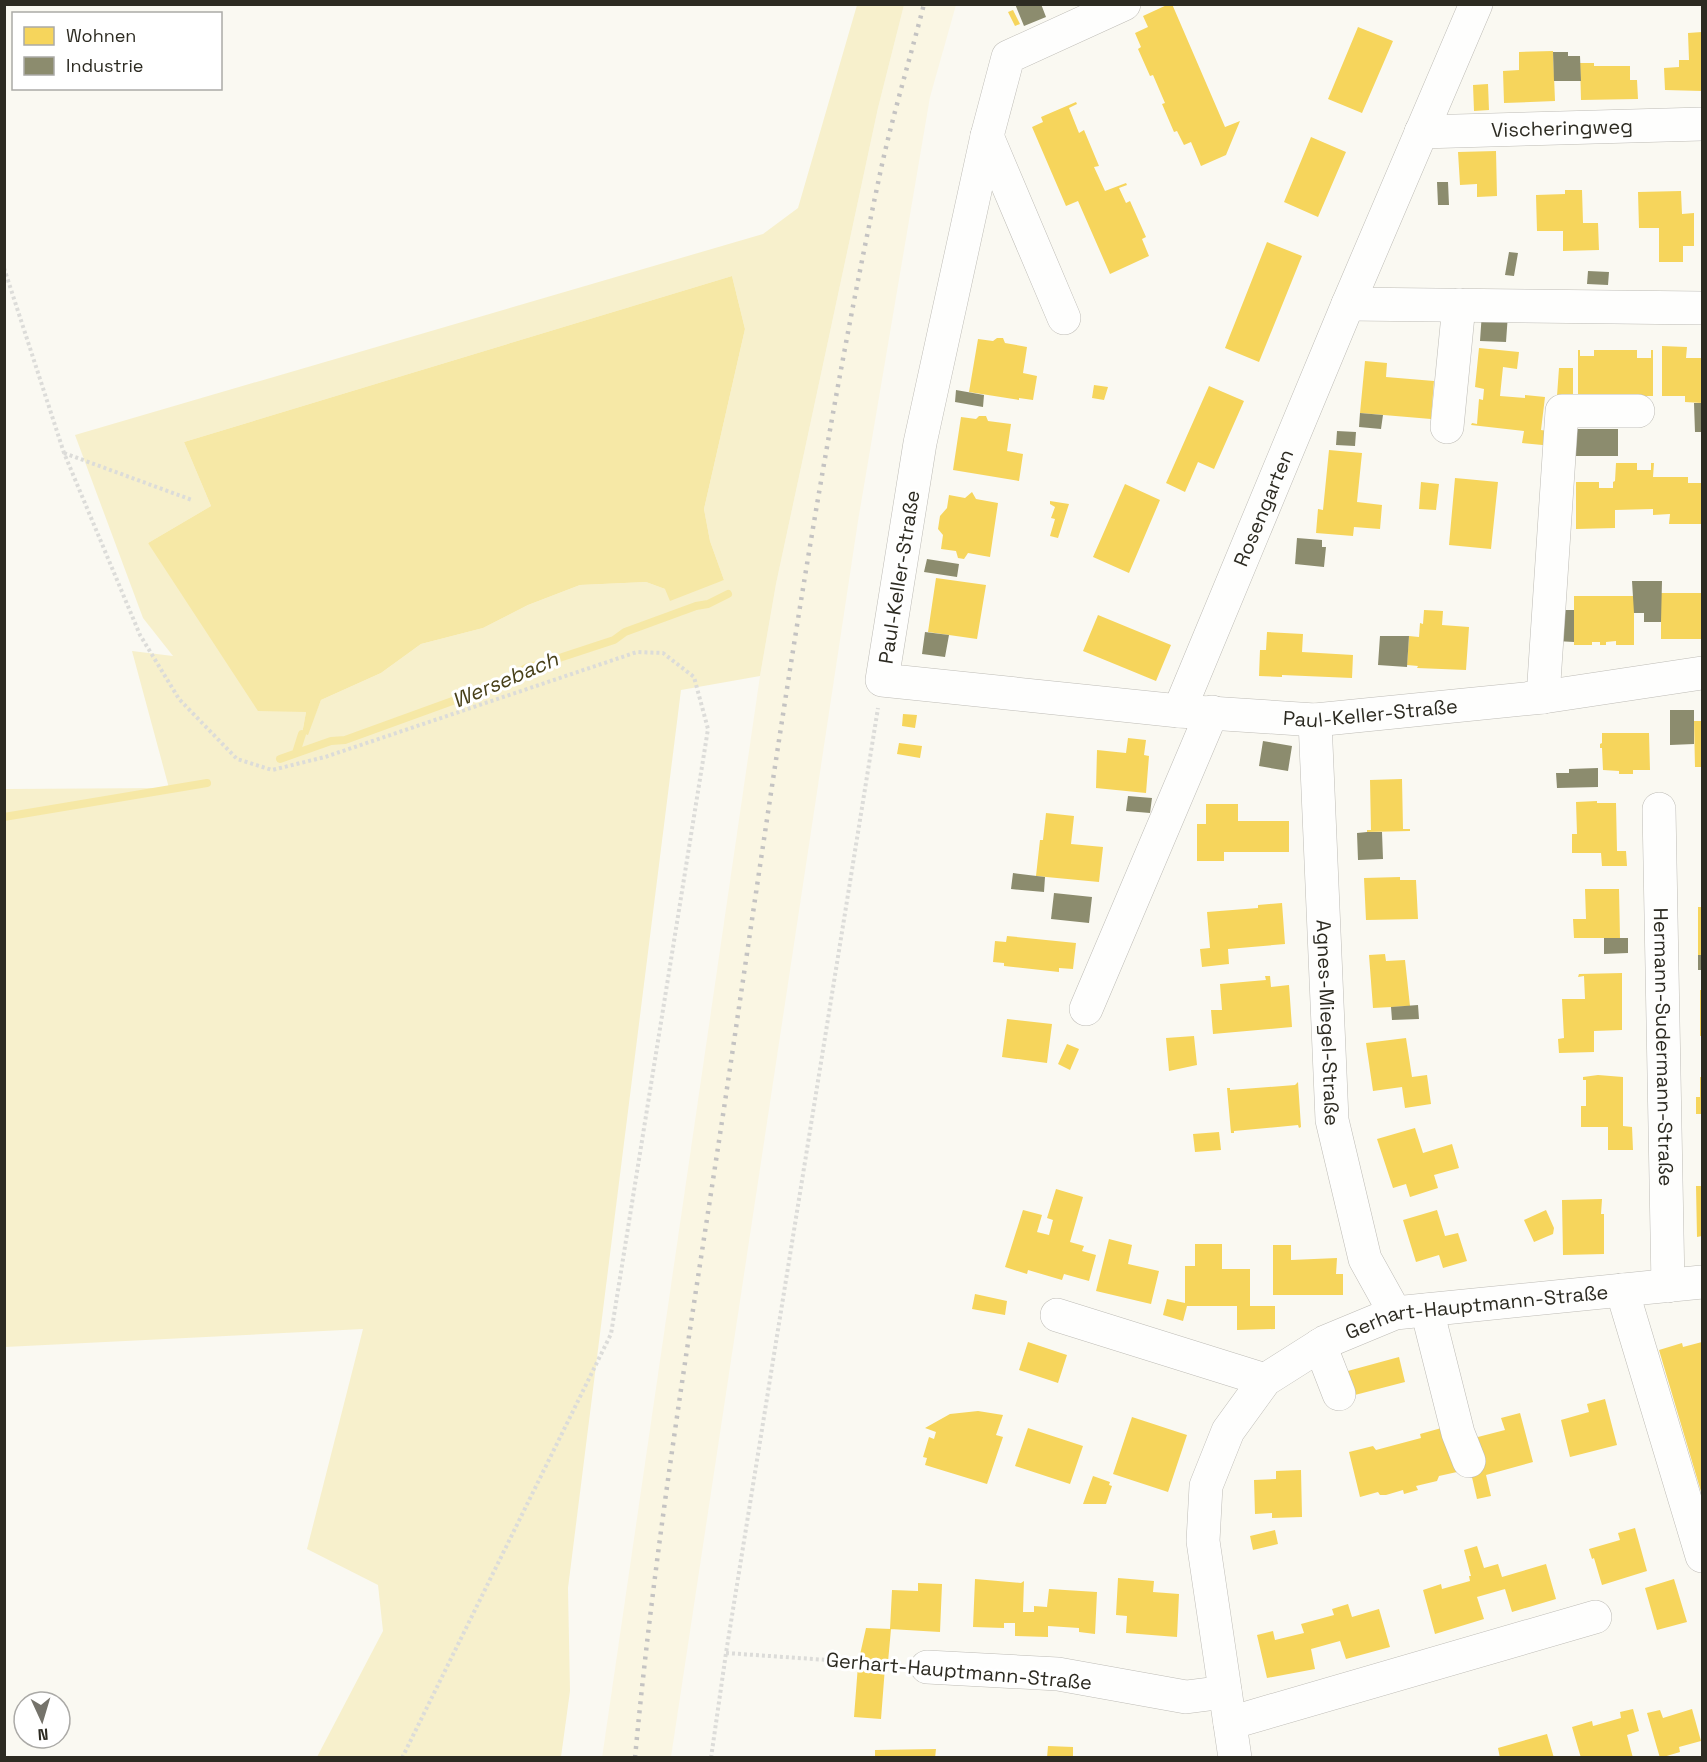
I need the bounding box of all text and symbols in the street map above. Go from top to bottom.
legend [12,12,222,90]
text: Wohnen [66,24,136,47]
text: Industrie [66,54,143,77]
street label: Vischeringweg [1491,113,1633,143]
street label: Rosengarten [1227,445,1299,570]
street label: Paul-Keller-Straße [872,488,926,666]
water label: Wersebach [448,645,563,714]
street label: Paul-Keller-Straße [1282,693,1459,733]
street label: Hermann-Sudermann-Straße [1648,907,1679,1186]
street label: Agnes-Miegel-Straße [1310,919,1345,1126]
street label: Gerhart-Hauptmann-Straße [1341,1279,1609,1345]
street label: Gerhart-Hauptmann-Straße [825,1646,1093,1696]
north arrow [12,1690,72,1750]
text: N [37,1724,49,1745]

